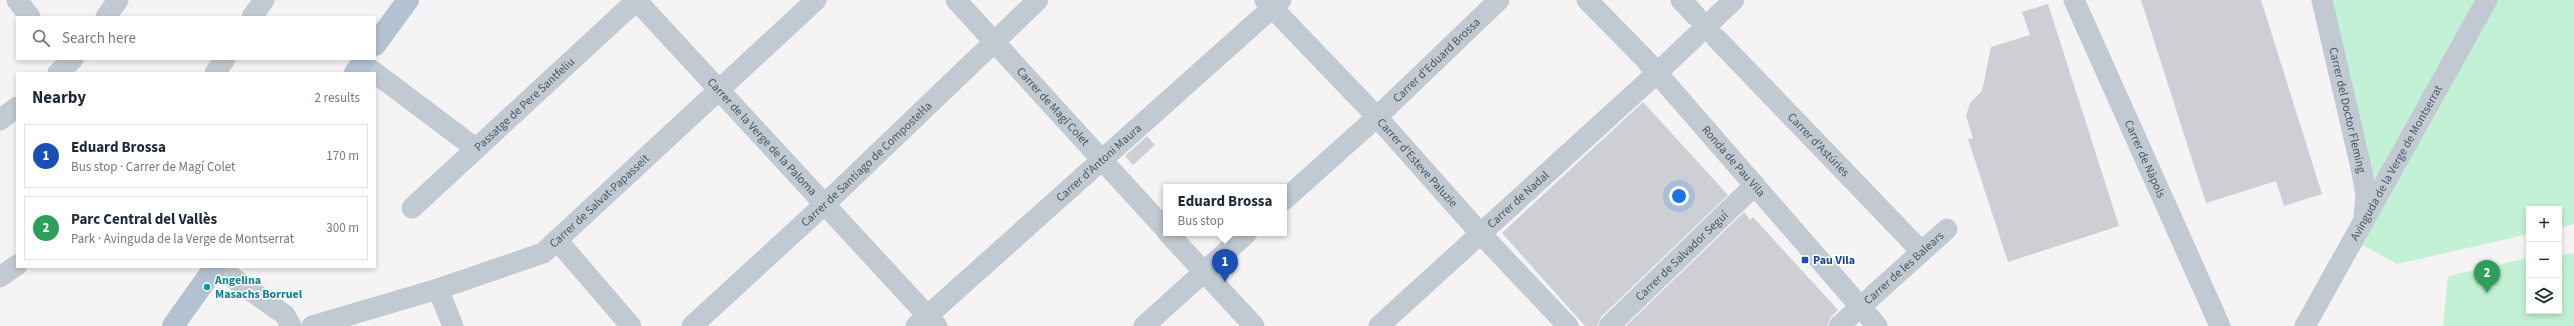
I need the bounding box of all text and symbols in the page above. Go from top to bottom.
street label: Carrer d'Eduard Brossa [1389,14,1484,106]
search box [16,16,376,60]
icon: search [30,27,52,49]
text: Search here [62,28,136,49]
street label: Carrer del Doctor Fleming [2325,46,2370,175]
street label: Passatge de Pere Santfeliu [470,53,578,155]
street label: Carrer de Magí Colet [1013,63,1094,149]
street label: Carrer de la Verge de la Paloma [703,74,821,199]
street label: Avinguda de la Verge de Montserrat [2346,82,2446,244]
text: Nearby [32,86,86,110]
text: 2 results [315,89,360,107]
street label: Carrer de Santiago de Compostel·la [797,97,936,231]
street label: Carrer d'Astúries [1784,109,1854,180]
street label: Carrer d'Esteve Paluzie [1373,114,1462,211]
street label: Carrer de Nàpols [2120,117,2170,201]
street label: Carrer d'Antoni Maura [1052,120,1145,206]
street label: Ronda de Pau Vila [1698,122,1769,201]
text: Eduard Brossa [71,137,166,158]
text: 1 [43,147,49,165]
text: 170 m [326,147,359,165]
street label: Carrer de Salvat-Papasseit [545,150,653,252]
text: Bus stop · Carrer de Magí Colet [71,158,235,176]
street label: Carrer de Nadal [1483,167,1553,232]
popup [1163,184,1287,236]
your location [1669,186,1689,206]
text: Eduard Brossa [1178,191,1272,212]
street label: Carrer de Salvador Seguí [1631,206,1733,305]
map controls [2526,206,2562,314]
button: + [2526,206,2562,242]
text: Parc Central del Vallès [71,209,217,230]
text: Bus stop [1178,212,1224,230]
text: 2 [43,219,49,237]
text: 300 m [326,219,359,237]
street label: Carrer de les Balears [1860,227,1947,308]
text: Park · Avinguda de la Verge de Montserrat [71,230,294,248]
button: − [2526,242,2562,278]
pin: 1 [1212,249,1238,282]
place label: Pau Vila [1813,252,1855,269]
marker: Pau Vila [1800,255,1810,265]
pin: 2 [2474,260,2500,293]
place label: Angelina Masachs Borruel [214,272,303,303]
button: layers [2526,278,2562,314]
marker: Angelina Masachs Borruel [202,282,212,292]

